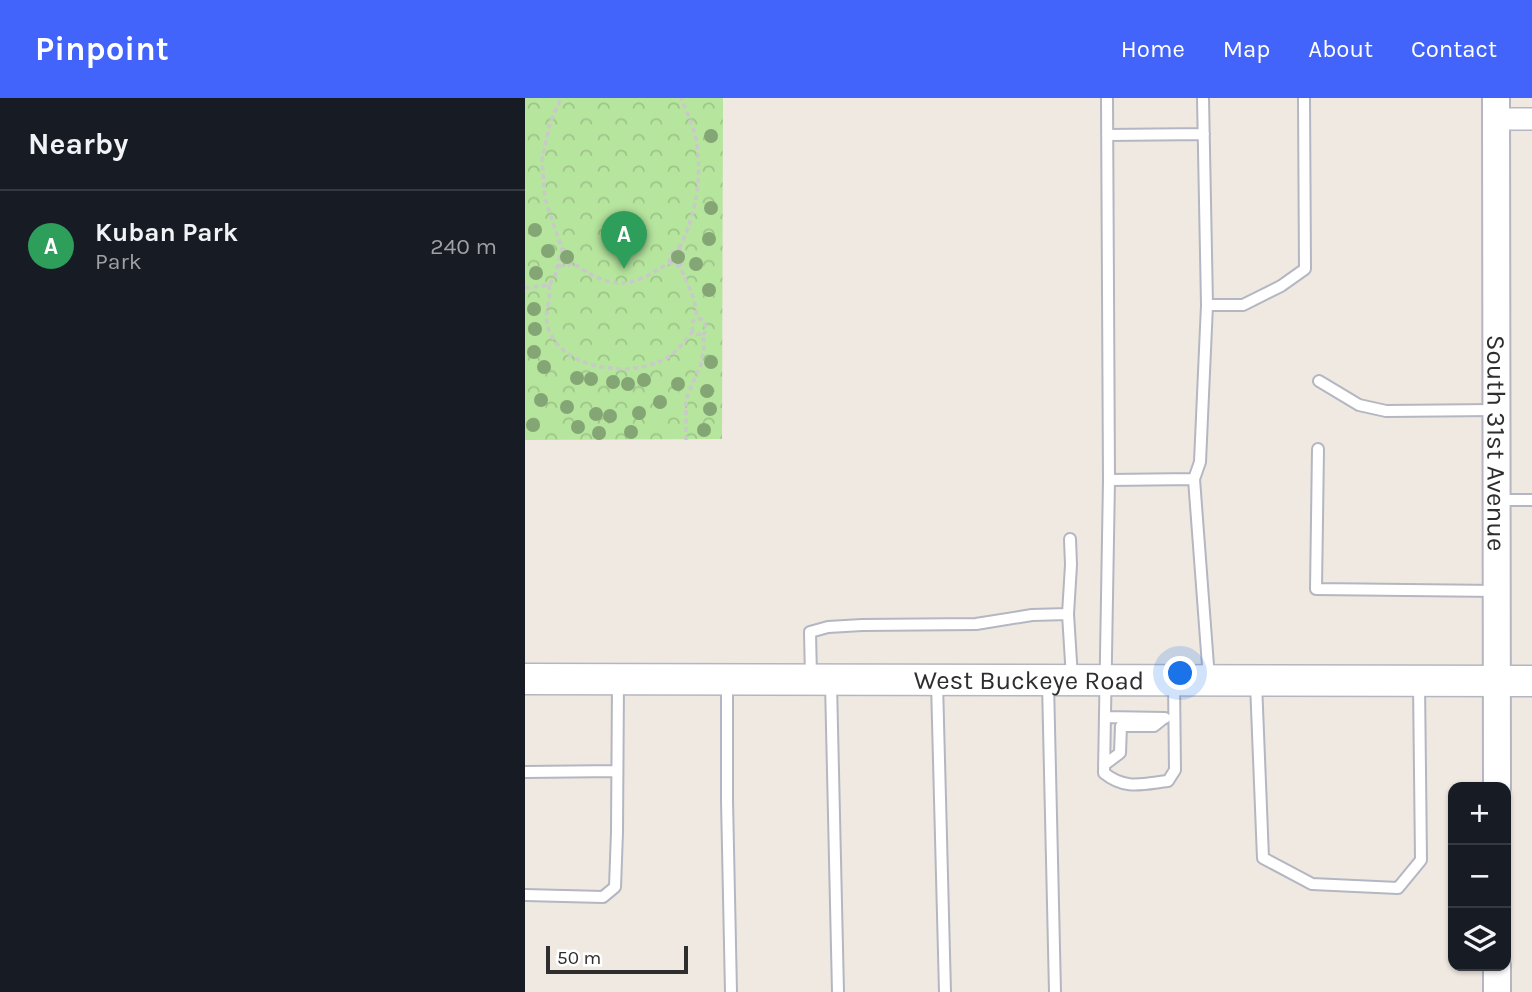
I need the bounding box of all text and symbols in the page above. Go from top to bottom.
text: Pinpoint [35,30,169,68]
text: Home [1121,35,1185,63]
text: Map [1223,35,1270,63]
text: About [1308,35,1373,63]
text: Contact [1411,35,1497,63]
text: Nearby [28,126,128,162]
pin: A [601,211,647,269]
text: Kuban Park [95,217,238,248]
text: A [44,233,58,260]
text: 240 m [430,233,497,260]
text: Park [95,248,142,275]
street label: South 31st Avenue [1481,335,1512,551]
your location [1163,656,1197,690]
street label: West Buckeye Road [914,664,1144,696]
map controls [1448,782,1511,971]
button: + [1448,782,1511,845]
button: − [1448,845,1511,908]
button: layers [1448,908,1511,971]
scale bar [546,943,688,975]
text: 50 m [557,947,601,969]

